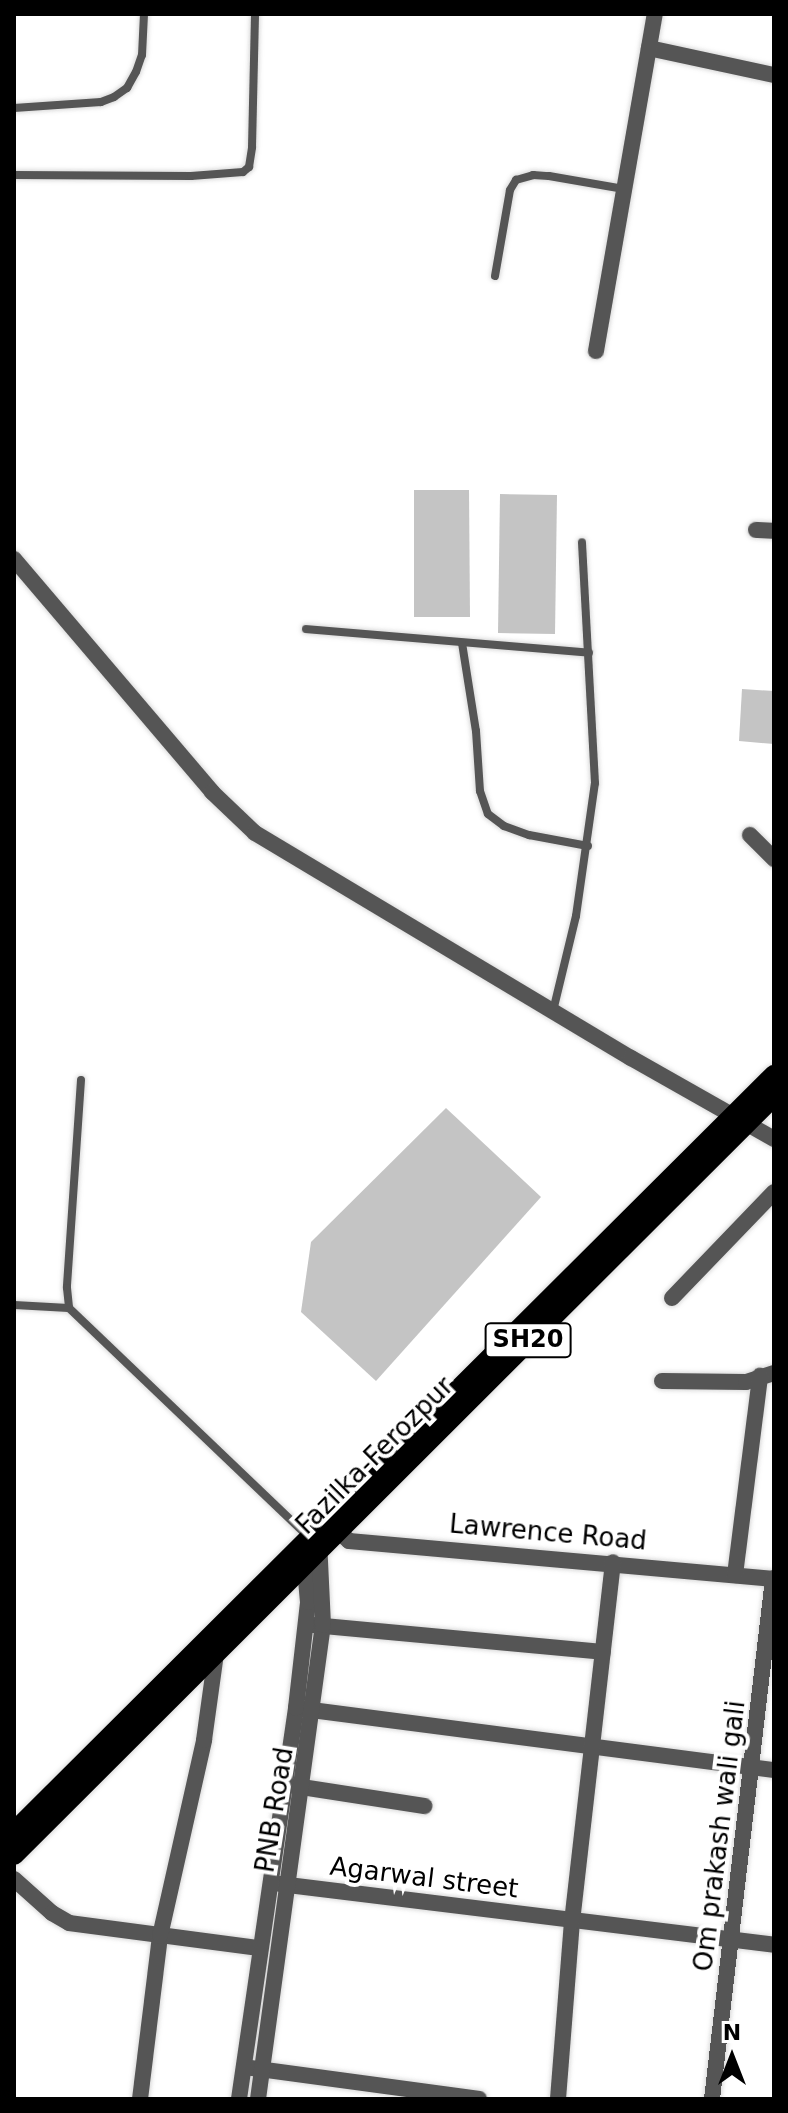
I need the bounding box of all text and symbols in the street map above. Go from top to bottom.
road number: SH20 [484,1320,572,1360]
street label: Fazilka-Ferozpur [290,1371,460,1541]
street label: Lawrence Road [448,1509,648,1557]
street label: Om prakash wali gali [688,1699,752,1973]
street label: PNB Road [250,1745,300,1875]
street label: Agarwal street [328,1851,520,1905]
north arrow [692,2017,772,2097]
text: N [723,2020,741,2045]

